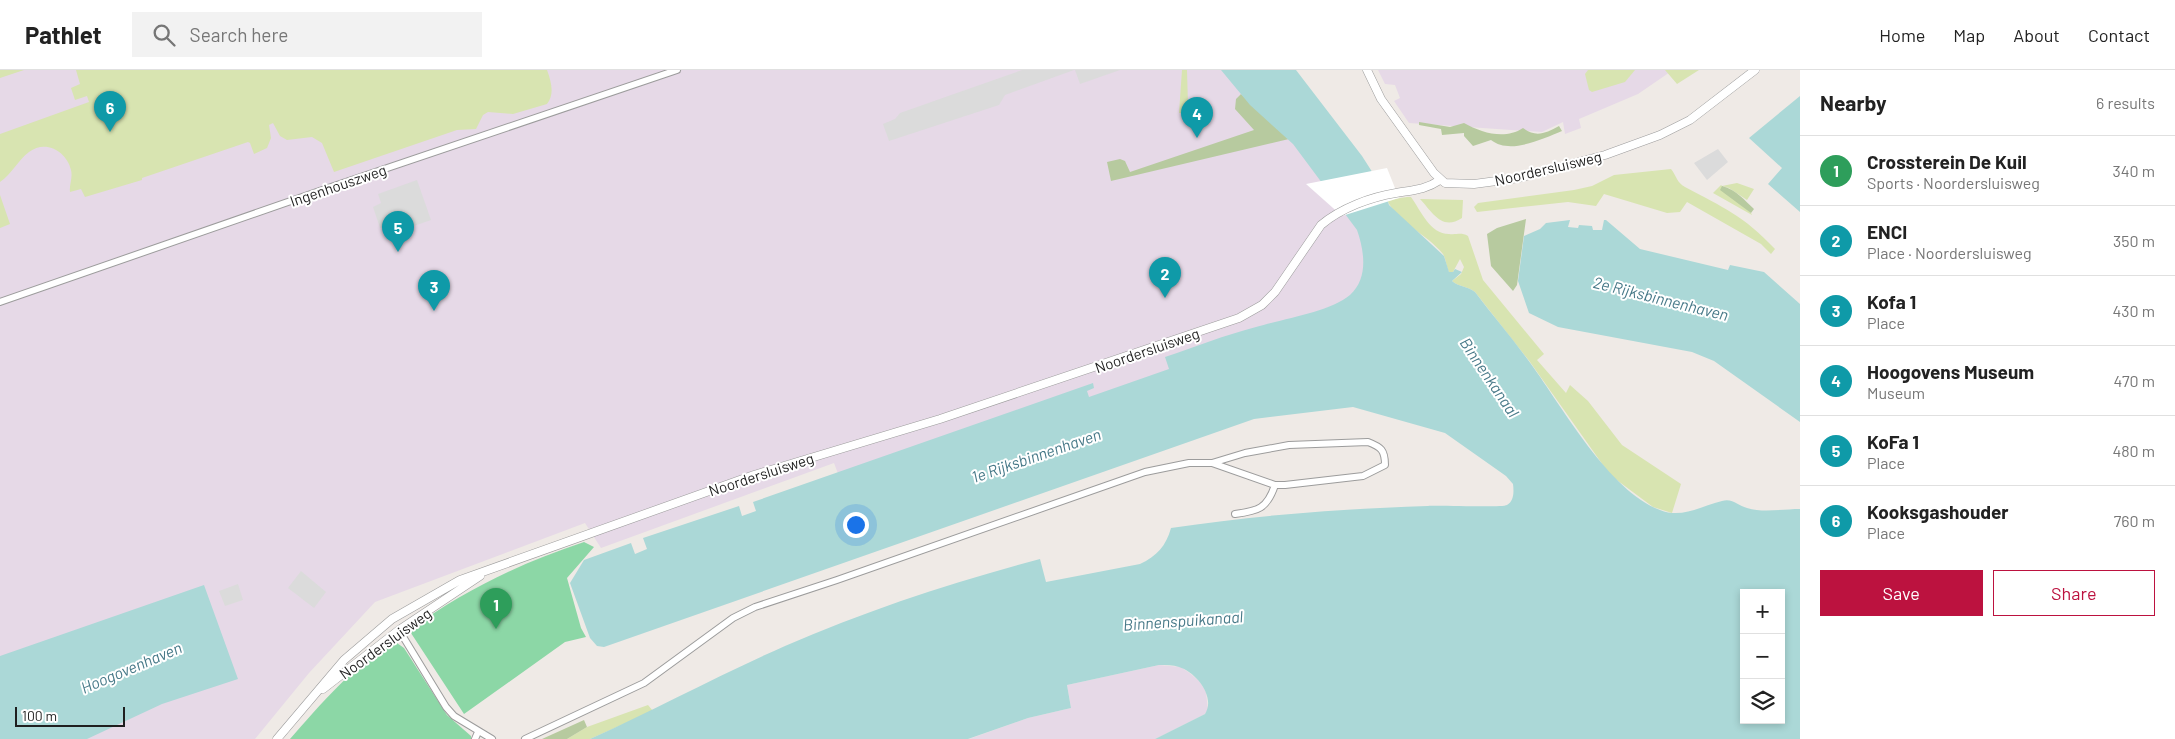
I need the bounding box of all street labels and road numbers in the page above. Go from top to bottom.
street label: Noordersluisweg [1493,147,1603,189]
street label: Ingenhouszweg [287,160,389,210]
street label: Noordersluisweg [1092,324,1202,376]
street label: Noordersluisweg [706,449,816,499]
street label: Noordersluisweg [335,604,435,682]

